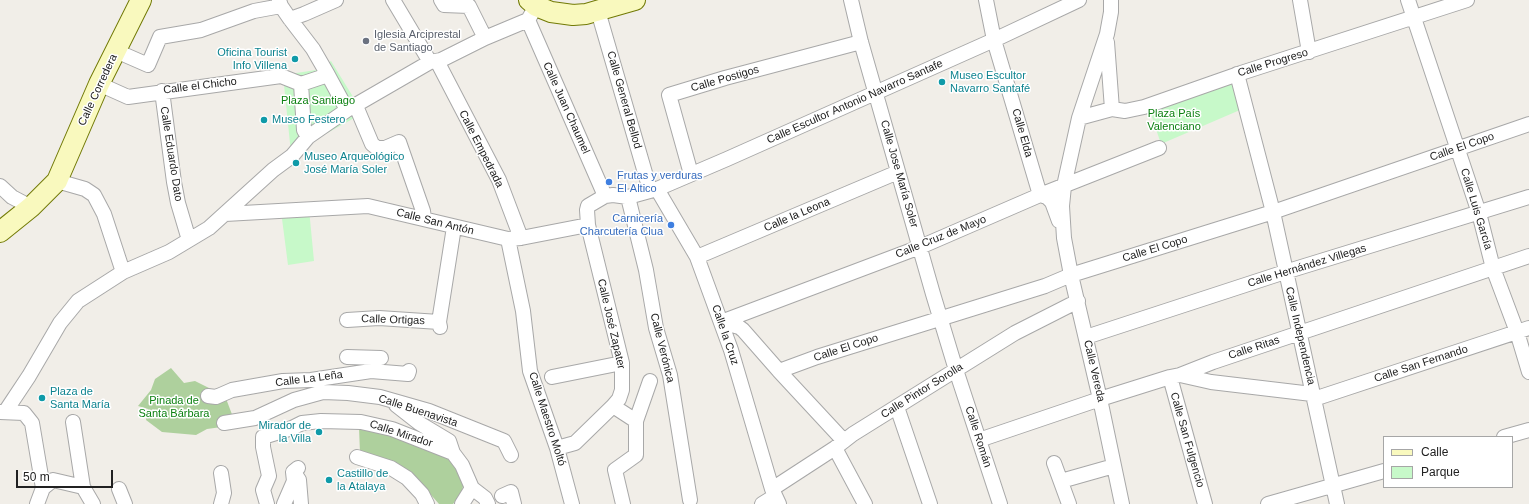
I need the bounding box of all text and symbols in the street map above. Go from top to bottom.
place label: Iglesia Arciprestal de Santiago [374,28,461,54]
marker: Iglesia Arciprestal de Santiago [361,36,371,46]
place label: Oficina Tourist Info Villena [217,46,287,72]
street label: Calle Progreso [1236,46,1310,80]
street label: Calle General Bellod [604,50,644,150]
street label: Calle Corredera [76,52,120,128]
marker: Oficina Tourist Info Villena [290,54,300,64]
street label: Calle Escultor Antonio Navarro Santafe [765,57,945,147]
street label: Calle Juan Chaumel [540,60,592,156]
street label: Calle Postigos [689,63,761,95]
place label: Museo Escultor Navarro Santafé [950,69,1030,95]
street label: Calle el Chicho [162,75,238,97]
marker: Museo Escultor Navarro Santafé [937,77,947,87]
park label: Plaza Santiago [281,94,355,108]
street label: Calle Eduardo Dato [157,106,185,202]
street label: Calle Elda [1009,107,1035,159]
park label: Plaza País Valenciano [1147,107,1201,133]
street label: Calle Empedrada [456,108,506,190]
place label: Museo Festero [272,113,345,127]
marker: Museo Festero [259,115,269,125]
street label: Calle Jose María Soler [877,119,921,229]
street label: Calle El Copo [1428,130,1496,164]
place label: Museo Arqueológico José María Soler [304,150,404,176]
marker: Museo Arqueológico José María Soler [291,158,301,168]
street label: Calle Luis García [1457,167,1495,251]
place label: Frutas y verduras El Altico [617,169,703,195]
marker: Frutas y verduras El Altico [604,177,614,187]
street label: Calle la Leona [762,195,832,235]
street label: Calle San Antón [395,206,475,238]
place label: Carnicería Charcutería Clua [580,212,663,238]
street label: Calle Cruz de Mayo [894,213,988,261]
marker: Carnicería Charcutería Clua [666,220,676,230]
street label: Calle El Copo [1121,233,1189,265]
street label: Calle Hernández Villegas [1246,242,1368,290]
street label: Calle José Zapater [594,278,628,370]
street label: Calle Independencia [1282,286,1318,386]
street label: Calle la Cruz [709,303,741,367]
street label: Calle Ortigas [361,312,425,328]
street label: Calle Verónica [647,312,677,384]
street label: Calle El Copo [812,331,880,365]
street label: Calle Ritas [1227,334,1281,362]
street label: Calle Vereda [1080,339,1108,403]
street label: Calle San Fernando [1372,343,1470,385]
street label: Calle Pintor Sorolla [879,360,965,422]
street label: Calle La Leña [275,368,343,390]
street label: Calle Maestro Moltó [526,370,568,468]
place label: Plaza de Santa María [50,385,110,411]
street label: Calle San Fulgencio [1167,391,1207,489]
street label: Calle Buenavista [377,392,459,430]
marker: Plaza de Santa María [37,393,47,403]
park label: Pinada de Santa Bárbara [139,394,209,420]
street label: Calle Román [962,405,994,469]
street label: Calle Mirador [368,418,434,450]
place label: Mirador de la Villa [258,419,311,445]
marker: Mirador de la Villa [314,427,324,437]
legend [1383,436,1513,488]
text: Calle [1421,445,1448,459]
scale bar [18,462,115,488]
text: Parque [1421,465,1460,479]
place label: Castillo de la Atalaya [337,467,388,493]
text: 50 m [23,470,50,484]
marker: Castillo de la Atalaya [324,475,334,485]

